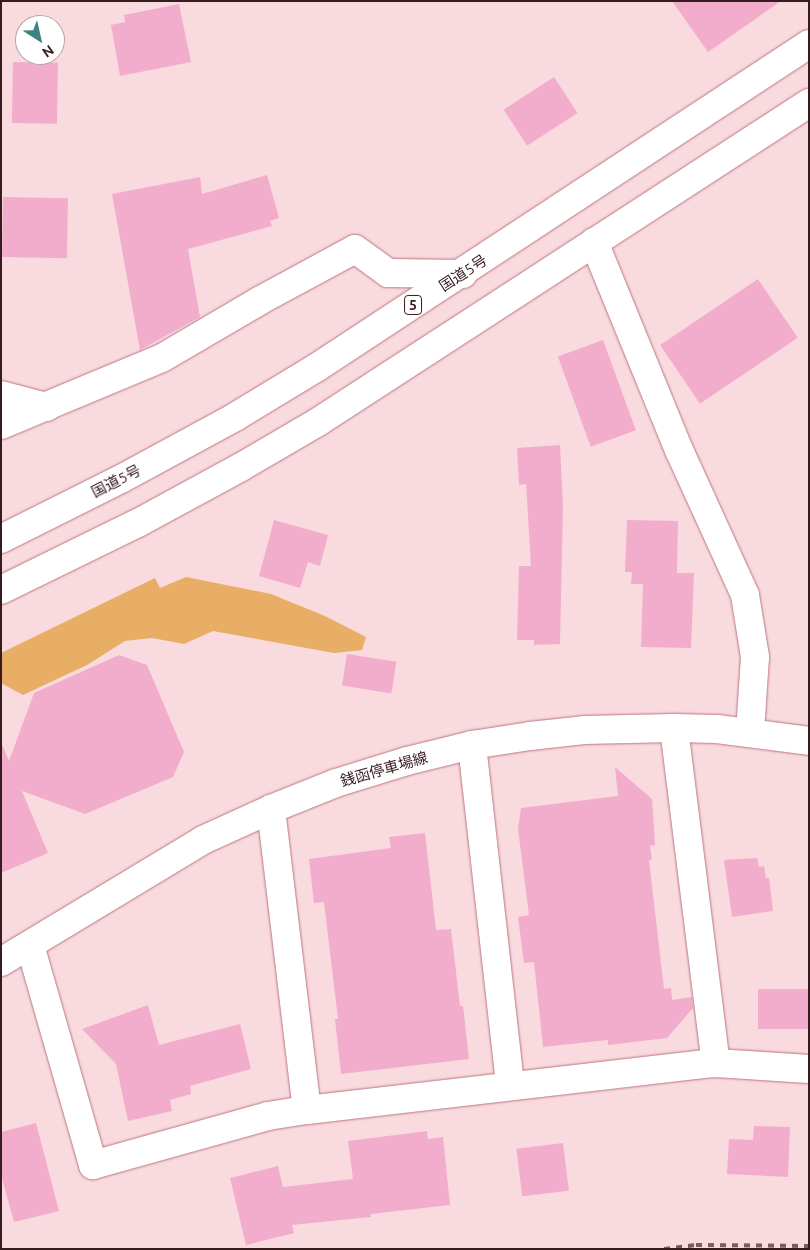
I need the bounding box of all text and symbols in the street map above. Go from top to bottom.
north arrow [15,15,65,65]
text: N [39,42,57,61]
street label: 国道5号 [436,251,490,295]
road number: 5 [403,294,423,316]
street label: 国道5号 [88,461,144,501]
street label: 銭函停車場線 [338,748,430,790]

